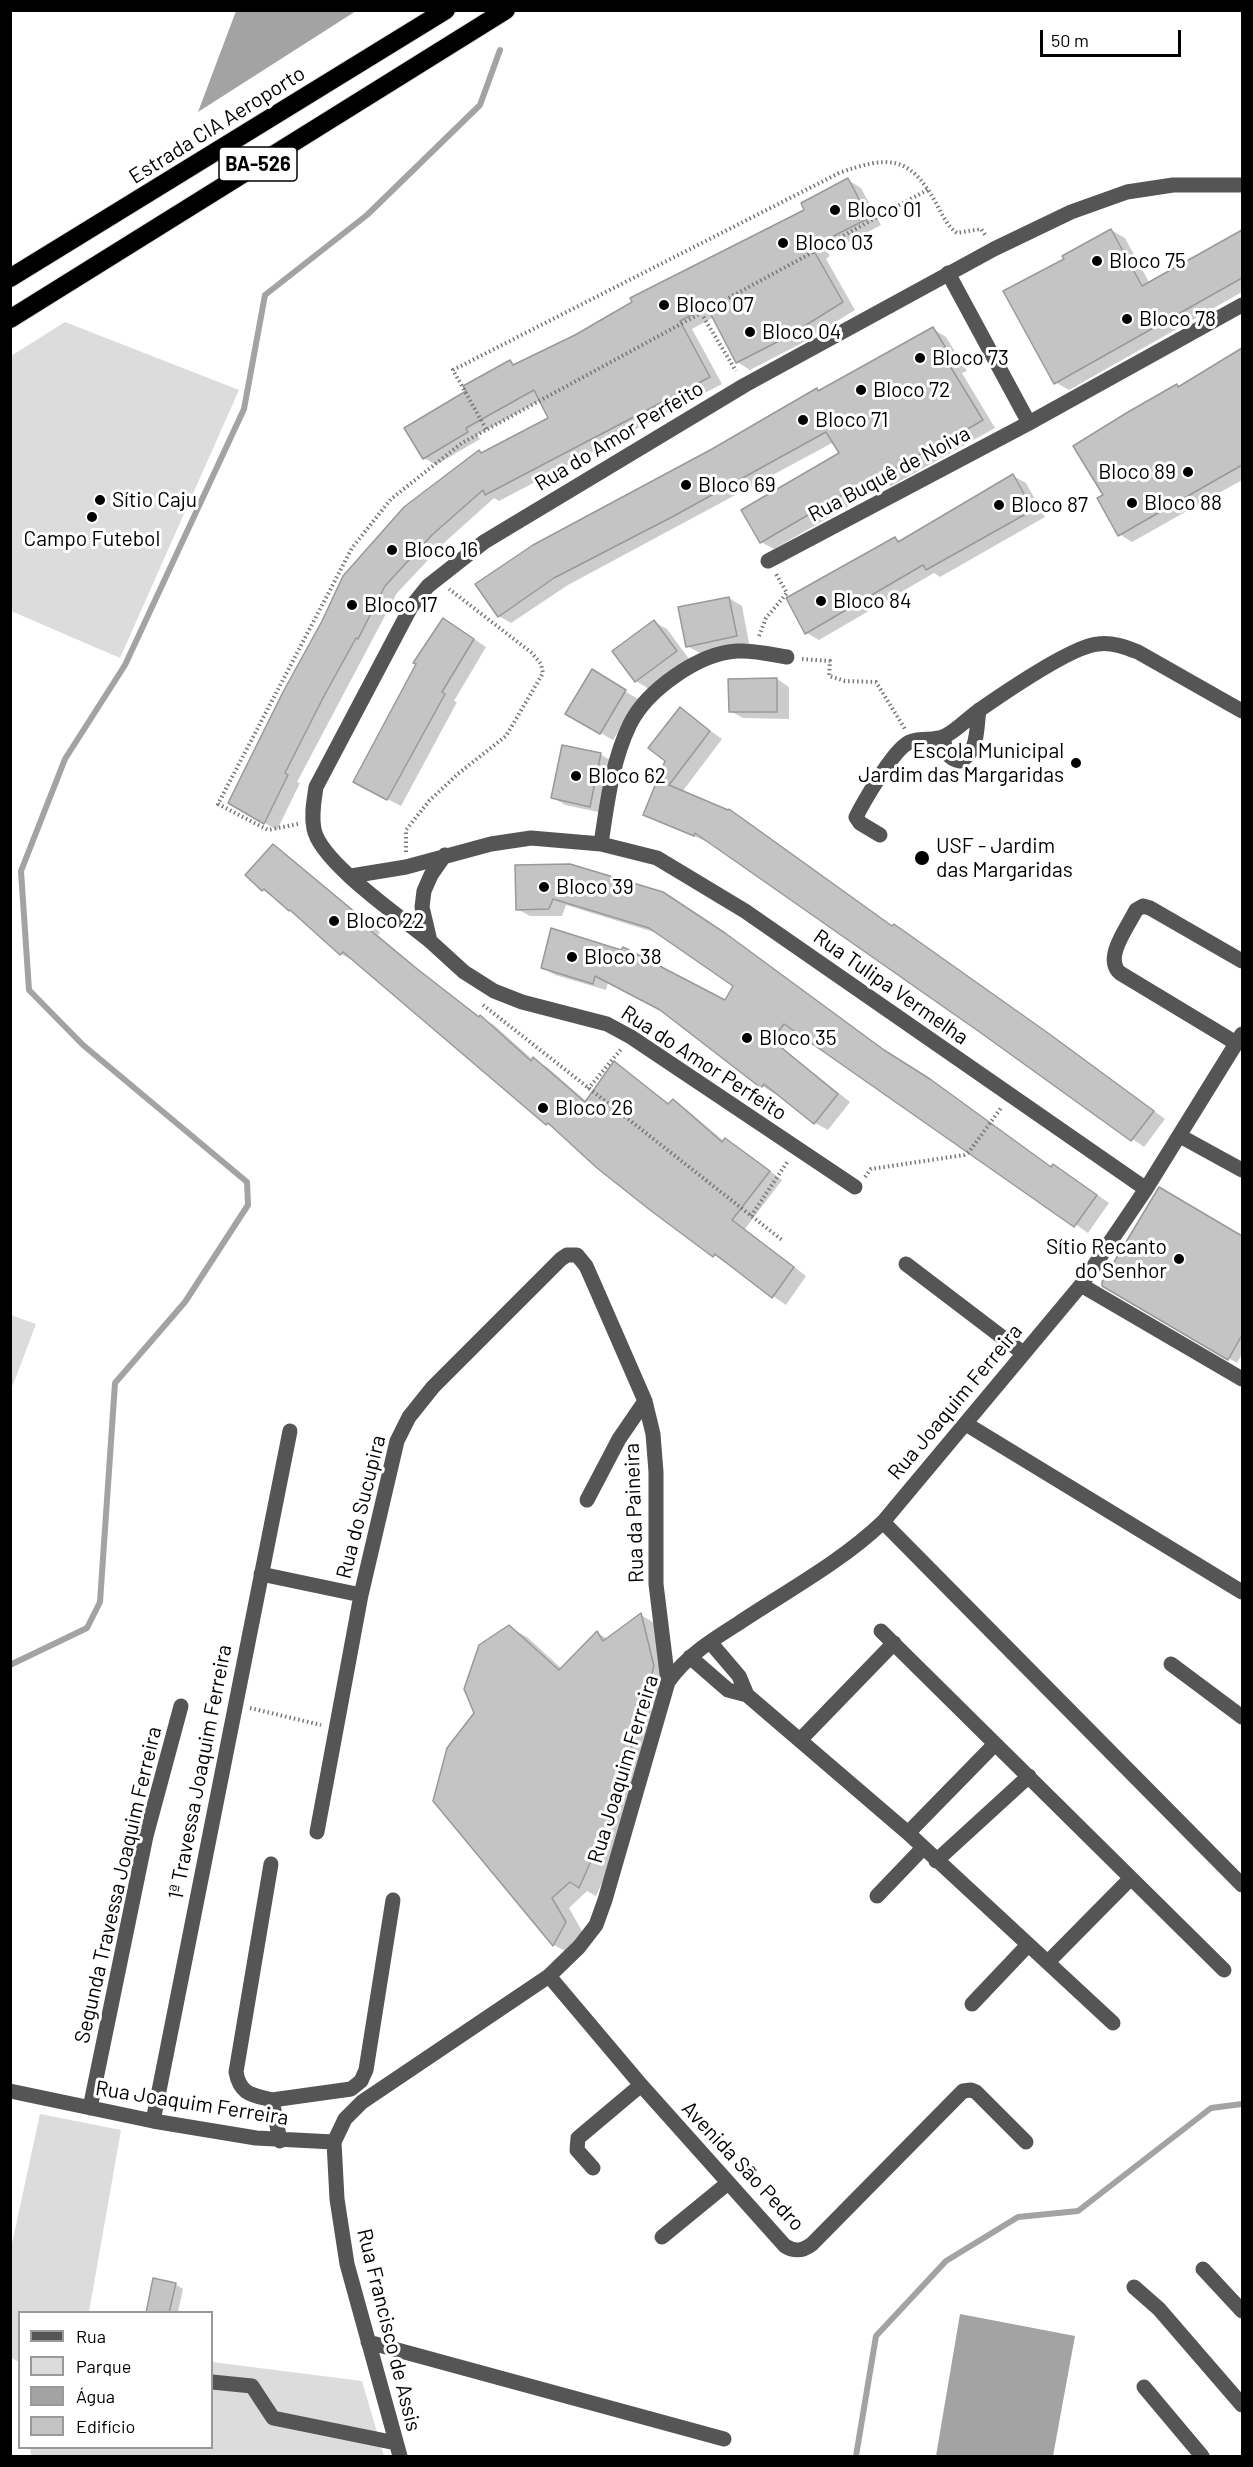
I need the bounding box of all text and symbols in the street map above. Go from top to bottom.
scale bar [1043,18,1184,56]
text: 50 m [1051,29,1089,51]
street label: Estrada CIA Aeroporto [124,61,310,189]
road number: BA-526 [219,147,297,181]
place label: Bloco 01 [847,197,922,223]
marker: Bloco 01 [828,203,842,217]
place label: Bloco 03 [795,230,874,256]
marker: Bloco 03 [776,236,790,250]
place label: Bloco 75 [1109,248,1186,274]
marker: Bloco 75 [1090,254,1104,268]
place label: Bloco 07 [676,292,754,318]
marker: Bloco 07 [657,298,671,312]
place label: Bloco 78 [1139,306,1216,332]
marker: Bloco 78 [1120,312,1134,326]
place label: Bloco 04 [762,319,841,345]
marker: Bloco 04 [743,325,757,339]
place label: Bloco 73 [932,345,1009,371]
marker: Bloco 73 [913,351,927,365]
street label: Rua do Amor Perfeito [530,376,708,496]
place label: Bloco 72 [873,377,950,403]
marker: Bloco 72 [854,383,868,397]
place label: Bloco 71 [815,407,888,433]
marker: Bloco 71 [796,413,810,427]
street label: Rua Buquê de Noiva [804,421,974,527]
place label: Bloco 89 [1098,459,1176,485]
marker: Bloco 89 [1181,465,1195,479]
place label: Bloco 69 [698,472,776,498]
marker: Bloco 69 [679,478,693,492]
place label: Sítio Caju [112,487,197,513]
place label: Bloco 88 [1144,490,1222,516]
place label: Bloco 87 [1011,492,1088,518]
marker: Sítio Caju [93,493,107,507]
marker: Bloco 88 [1125,496,1139,510]
marker: Bloco 87 [992,498,1006,512]
marker: Campo Futebol [85,510,99,524]
place label: Campo Futebol [24,526,160,552]
place label: Bloco 16 [404,537,478,563]
marker: Bloco 16 [385,543,399,557]
place label: Bloco 84 [833,588,911,614]
place label: Bloco 17 [364,592,437,618]
marker: Bloco 84 [814,594,828,608]
marker: Bloco 17 [345,598,359,612]
place label: Escola Municipal Jardim das Margaridas [858,738,1064,788]
marker: Escola Municipal Jardim das Margaridas [1069,756,1083,770]
place label: Bloco 62 [588,763,666,789]
marker: Bloco 62 [569,769,583,783]
place label: USF - Jardim das Margaridas [936,833,1073,883]
marker: USF - Jardim das Margaridas [913,849,931,867]
place label: Bloco 39 [556,874,634,900]
marker: Bloco 39 [537,880,551,894]
place label: Bloco 22 [346,908,424,934]
marker: Bloco 22 [327,914,341,928]
street label: Rua Tulipa Vermelha [809,924,973,1050]
place label: Bloco 38 [584,944,662,970]
marker: Bloco 38 [565,950,579,964]
street label: Rua do Amor Perfeito [616,1000,792,1126]
place label: Bloco 35 [759,1025,837,1051]
marker: Bloco 35 [740,1031,754,1045]
place label: Bloco 26 [555,1095,633,1121]
marker: Bloco 26 [536,1101,550,1115]
place label: Sítio Recanto do Senhor [1046,1234,1167,1284]
marker: Sítio Recanto do Senhor [1172,1252,1186,1266]
street label: Rua Joaquim Ferreira [883,1319,1027,1485]
street label: Rua do Sucupira [331,1433,391,1581]
street label: Rua da Paineira [619,1443,649,1583]
street label: 1ª Travessa Joaquim Ferreira [163,1642,237,1902]
street label: Rua Joaquim Ferreira [582,1672,664,1866]
street label: Segunda Travessa Joaquim Ferreira [69,1724,167,2046]
street label: Rua Joaquim Ferreira [94,2075,290,2131]
street label: Avenida São Pedro [676,2096,810,2236]
street label: Rua Francisco de Assis [352,2226,426,2434]
legend [18,2311,213,2449]
text: Rua [76,2325,106,2347]
text: Parque [76,2355,131,2377]
text: Água [76,2385,115,2407]
text: Edifício [76,2415,135,2437]

